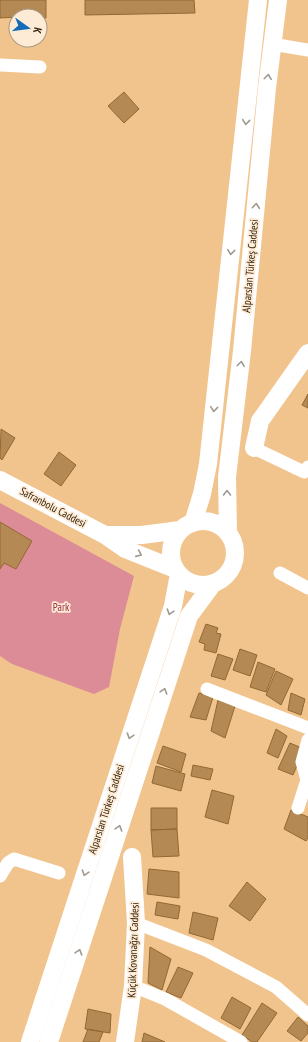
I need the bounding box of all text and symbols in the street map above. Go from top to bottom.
north arrow [8,8,48,48]
text: K [30,26,45,35]
one-way arrow [263,74,272,80]
one-way arrow [241,119,250,125]
one-way arrow [251,203,260,210]
street label: Alparslan Türkeş Caddesi [239,219,261,313]
one-way arrow [227,249,236,255]
one-way arrow [236,361,245,367]
one-way arrow [210,406,219,412]
street label: Safranbolu Caddesi [18,484,88,530]
one-way arrow [223,490,231,496]
one-way arrow [135,550,142,558]
park label: Park [53,600,70,614]
one-way arrow [166,609,175,616]
one-way arrow [159,688,168,695]
one-way arrow [126,732,135,739]
street label: Alparslan Türkeş Caddesi [85,762,127,856]
one-way arrow [114,825,123,832]
one-way arrow [82,869,90,876]
street label: Küçük Kovanağzı Caddesi [124,902,142,998]
one-way arrow [74,948,83,955]

